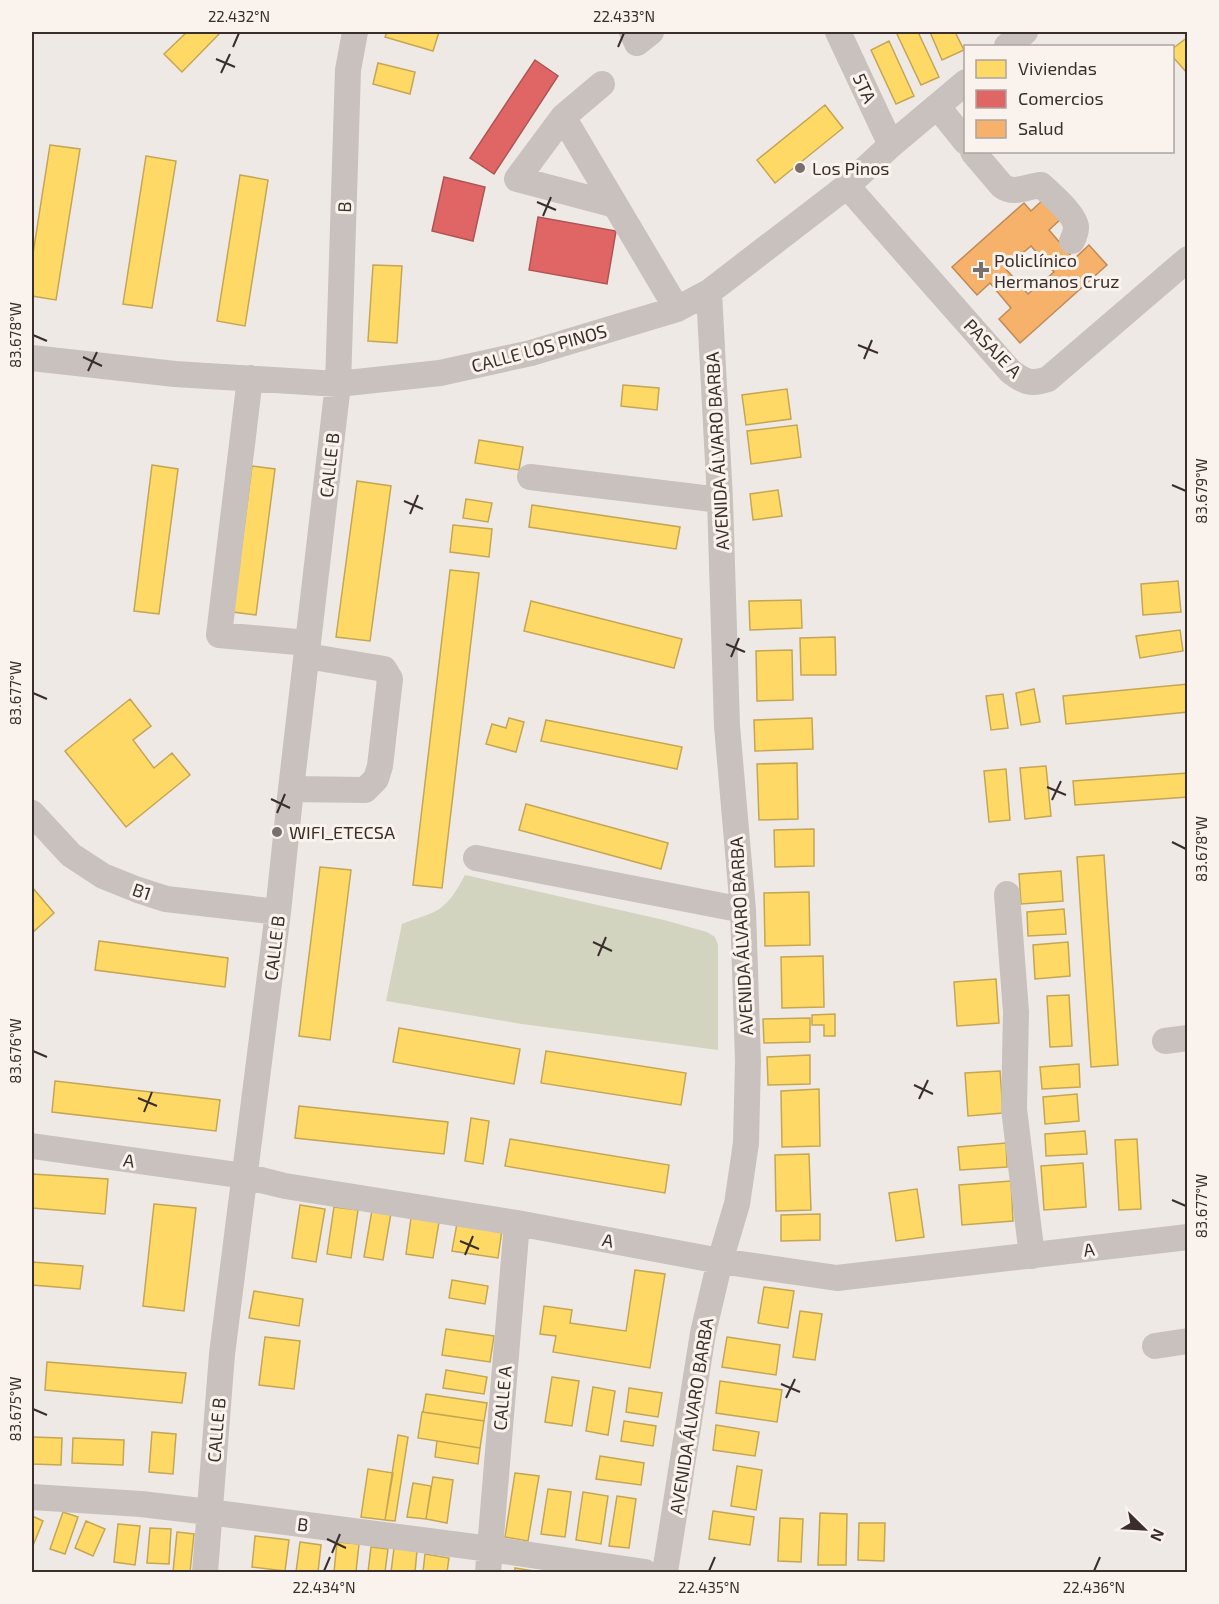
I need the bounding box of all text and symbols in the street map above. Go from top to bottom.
text: 22.432°N [208,7,270,25]
text: 22.433°N [593,7,655,25]
legend [964,45,1174,153]
text: Viviendas [1018,57,1097,79]
street label: 5TA [849,70,882,107]
text: Comercios [1018,87,1104,109]
text: Salud [1018,117,1064,139]
place label: Los Pinos [812,157,890,179]
marker: Los Pinos [793,161,807,175]
street label: B [333,201,355,213]
place label: Policlínico Hermanos Cruz [994,249,1119,292]
marker: Policlínico Hermanos Cruz [972,261,990,279]
text: 83.678°W [6,302,24,368]
street label: PASAJE A [960,314,1027,383]
street label: CALLE LOS PINOS [469,319,609,377]
street label: AVENIDA ÁLVARO BARBA [701,350,733,551]
street label: CALLE B [315,431,343,499]
text: 83.679°W [1192,458,1210,524]
text: 83.677°W [6,661,24,725]
text: 83.678°W [1192,816,1210,882]
place label: WIFI_ETECSA [289,821,396,843]
marker: WIFI_ETECSA [270,825,284,839]
street label: AVENIDA ÁLVARO BARBA [725,835,757,1036]
street label: B1 [130,878,154,904]
street label: CALLE B [259,914,289,982]
text: 83.676°W [6,1018,24,1084]
street label: A [122,1148,137,1172]
text: 83.677°W [1192,1174,1210,1238]
street label: A [600,1228,616,1252]
street label: A [1082,1237,1097,1261]
street label: AVENIDA ÁLVARO BARBA [665,1315,718,1516]
street label: CALLE A [488,1364,516,1431]
text: 83.675°W [6,1377,24,1441]
street label: CALLE B [202,1397,230,1463]
north arrow [1114,1499,1174,1559]
street label: B [296,1512,310,1536]
text: N [1147,1526,1169,1544]
text: 22.434°N [293,1578,355,1596]
text: 22.435°N [678,1578,740,1596]
text: 22.436°N [1063,1578,1125,1596]

